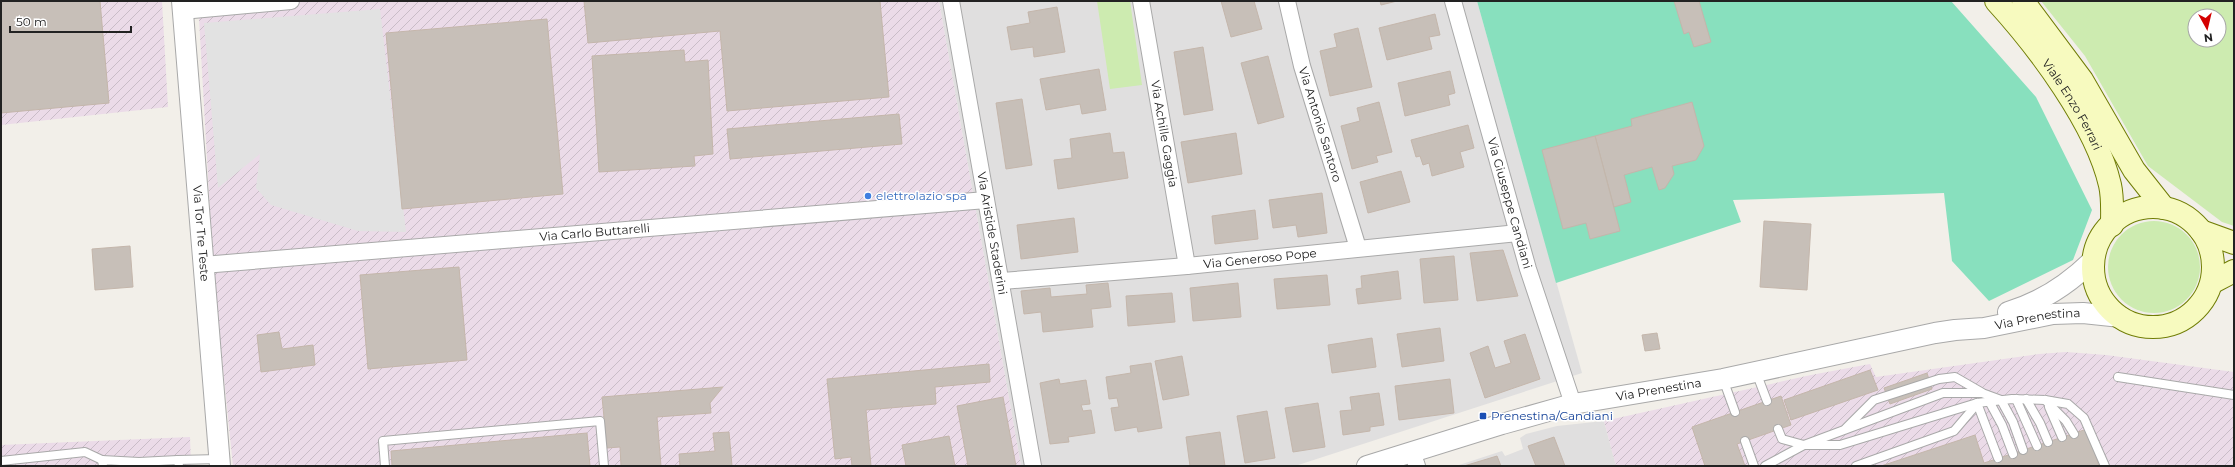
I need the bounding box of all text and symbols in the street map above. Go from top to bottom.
scale bar [10,8,131,34]
north arrow [2187,8,2227,48]
text: 50 m [16,14,47,29]
text: N [2203,30,2214,45]
street label: Viale Enzo Ferrari [2039,56,2105,152]
street label: Via Antonio Santoro [1296,65,1345,184]
street label: Via Achille Gaggia [1148,79,1181,189]
street label: Via Giuseppe Candiani [1485,136,1536,270]
street label: Via Aristide Staderini [974,171,1011,296]
street label: Via Tor Tre Teste [190,185,213,282]
place label: elettrolazio spa [876,188,967,203]
marker: elettrolazio spa [863,191,873,201]
street label: Via Carlo Buttarelli [539,220,651,244]
street label: Via Generoso Pope [1203,245,1317,271]
street label: Via Prenestina [1993,305,2081,333]
street label: Via Prenestina [1615,375,1702,404]
place label: Prenestina/Candiani [1491,408,1613,423]
marker: Prenestina/Candiani [1478,411,1488,421]

